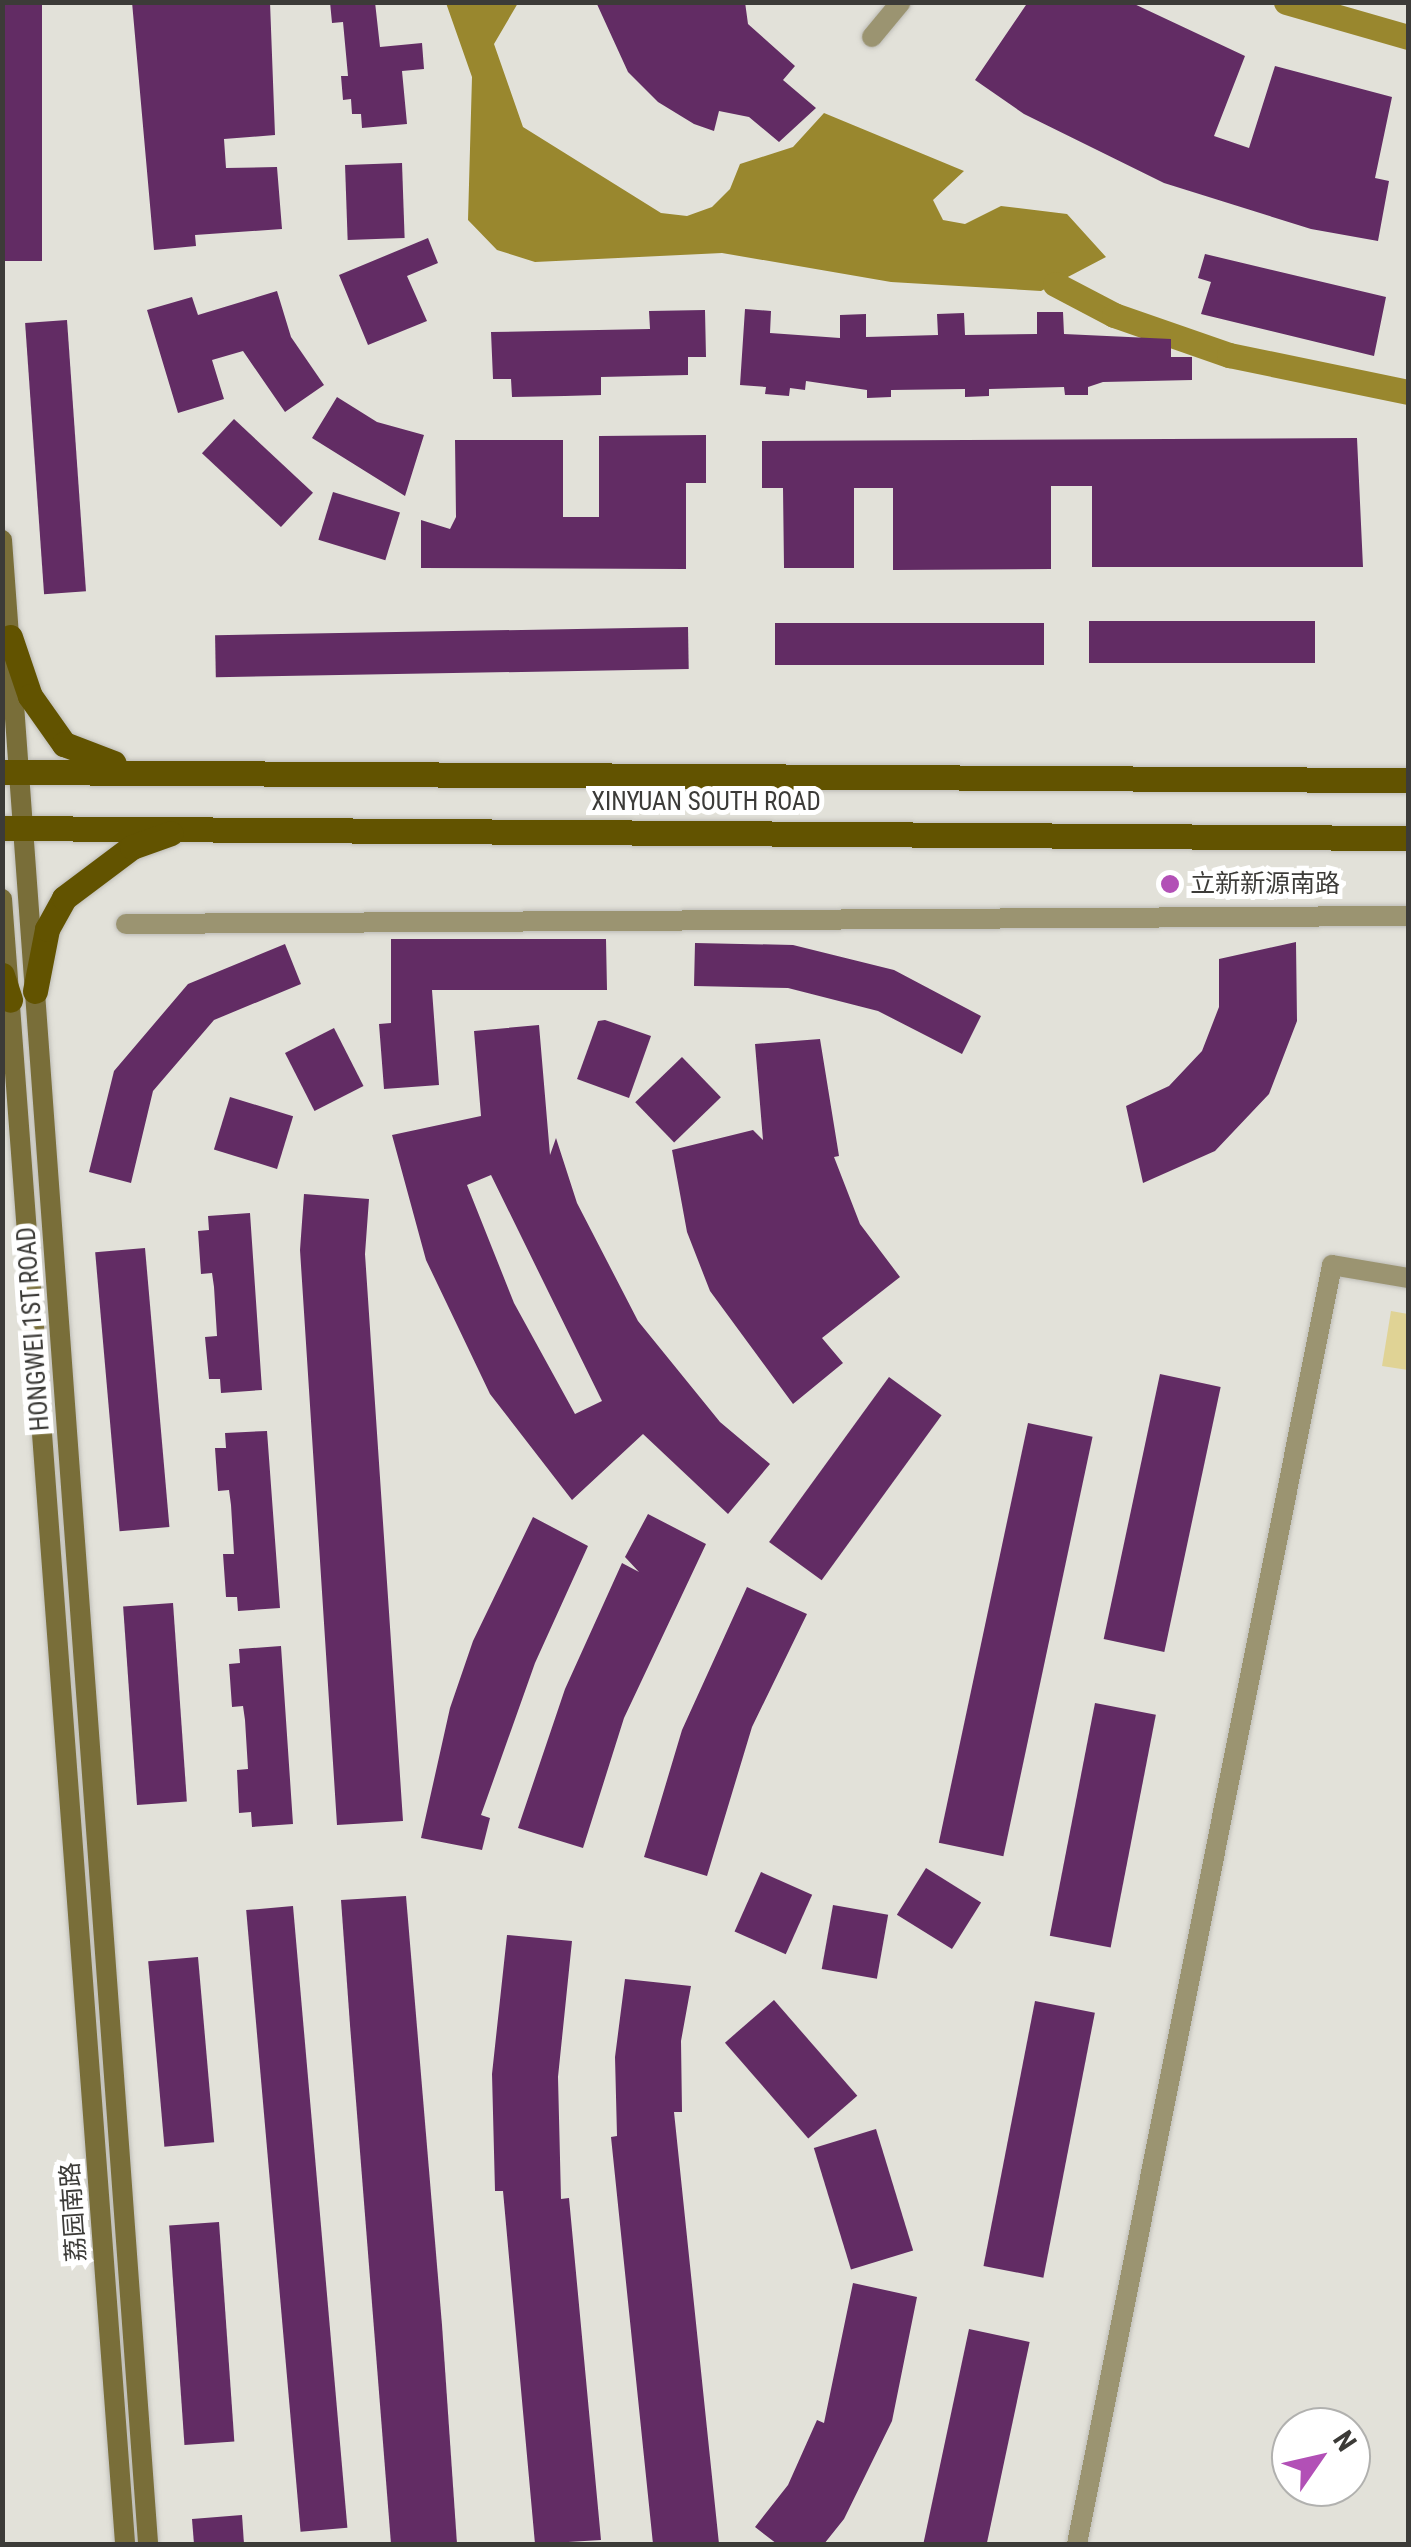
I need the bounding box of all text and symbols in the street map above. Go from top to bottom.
street label: XINYUAN SOUTH ROAD [591,787,821,817]
place label: 立新新源南路 [1190,869,1340,899]
marker: 立新新源南路 [1159,873,1181,895]
street label: HONGWEI 1ST ROAD [12,1226,56,1432]
street label: 荔园南路 [56,2161,92,2263]
north arrow [1271,2407,1371,2507]
text: N [1326,2425,1363,2457]

